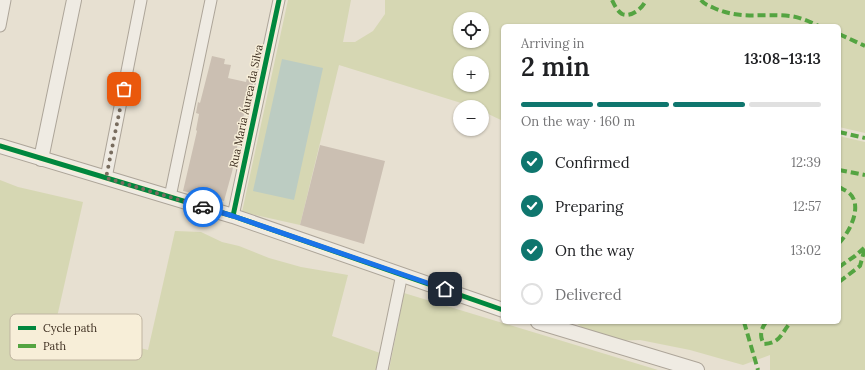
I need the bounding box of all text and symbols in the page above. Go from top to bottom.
map controls [453,12,489,136]
button: locate [453,12,489,48]
text: Arriving in [521,35,584,52]
street label: Rua Maria Áurea da Silva [226,43,266,169]
text: 13:08–13:13 [744,49,821,68]
text: 2 min [521,50,590,83]
button: + [453,56,489,92]
pin [107,72,141,106]
icon: bag [113,78,135,100]
button: − [453,100,489,136]
text: On the way · 160 m [521,113,635,130]
icon: check [521,151,543,173]
text: Confirmed [555,153,630,172]
text: 12:39 [791,154,821,171]
courier [183,187,223,227]
icon: check [521,195,543,217]
icon: car [192,196,214,218]
text: Preparing [555,197,623,216]
text: 12:57 [793,198,821,215]
icon: check [521,239,543,261]
text: On the way [555,241,634,260]
text: 13:02 [791,242,821,259]
pin [428,272,462,306]
icon: home [434,278,456,300]
text: Delivered [555,285,622,304]
legend [10,314,142,360]
text: Cycle path [43,321,98,335]
text: Path [43,339,66,353]

